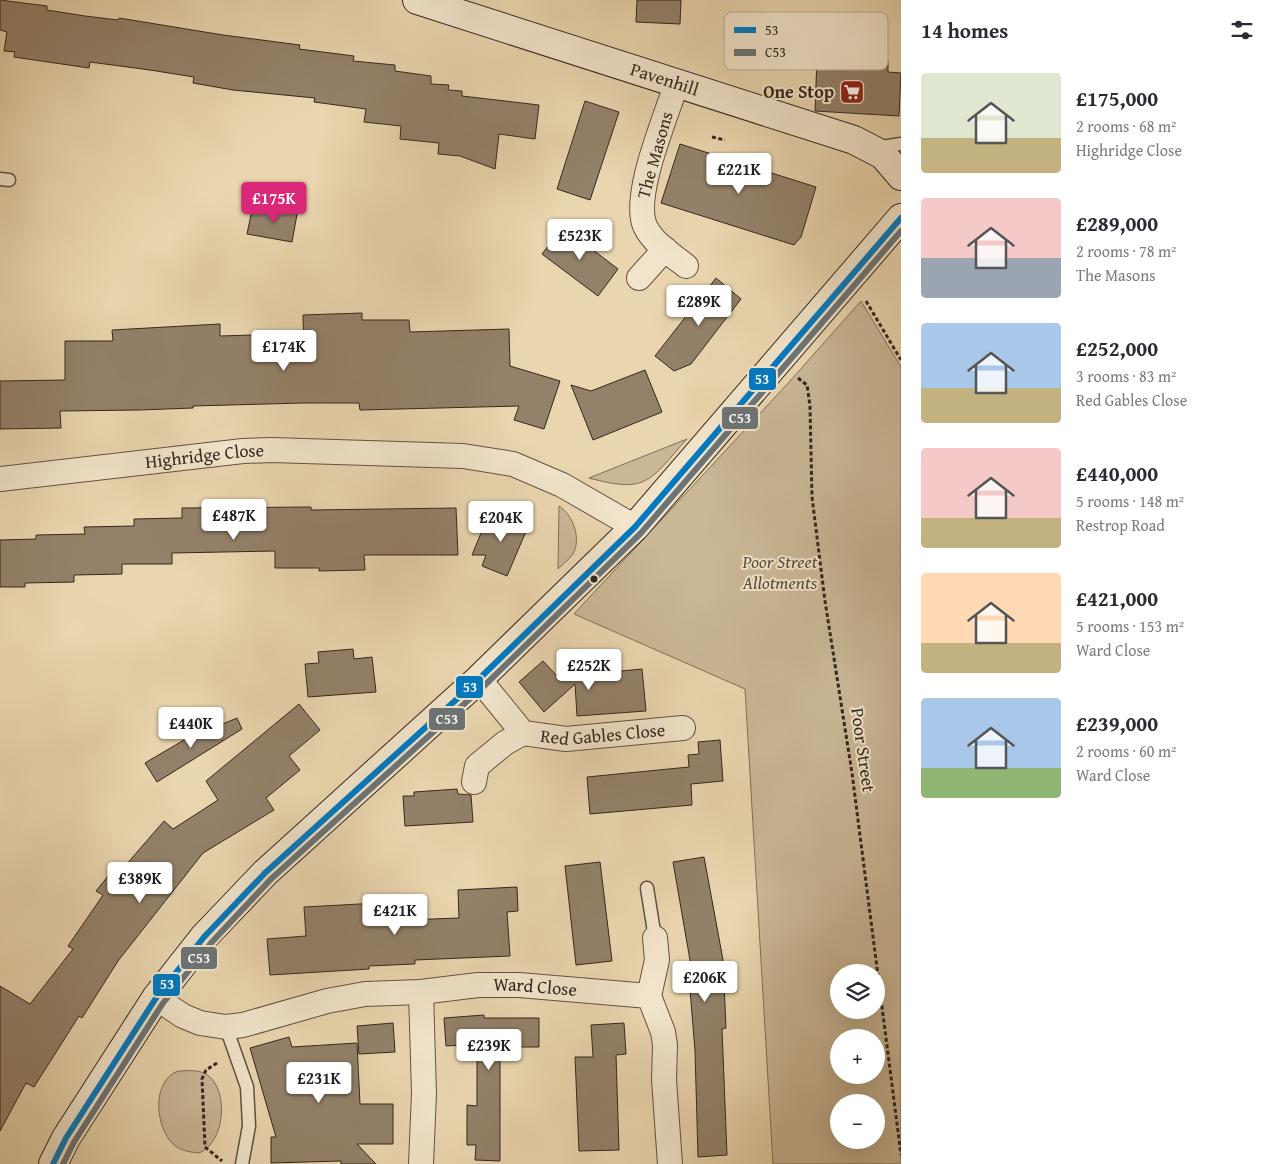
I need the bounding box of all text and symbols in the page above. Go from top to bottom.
legend [724,12,888,70]
text: 14 homes [921,15,1008,46]
icon: filters [1228,16,1256,44]
text: 53 [765,20,778,40]
text: C53 [765,42,786,62]
street label: Pavenhill [627,55,702,102]
place label: One Stop [763,78,834,105]
supermarket icon: One Stop [839,79,865,105]
text: £175,000 [1076,83,1158,114]
icon: home [961,93,1021,153]
street label: The Masons [629,108,680,202]
text: 2 rooms · 68 m² [1076,114,1176,138]
text: Highridge Close [1076,138,1182,162]
pin: £221K [704,152,774,195]
text: £221K [717,157,761,181]
pin: £175K [239,182,309,224]
text: £175K [252,186,296,210]
text: £289,000 [1076,208,1158,239]
pin: £523K [545,218,615,261]
icon: home [961,218,1021,278]
text: £523K [558,223,602,247]
text: 2 rooms · 78 m² [1076,239,1176,263]
text: The Masons [1076,263,1156,287]
pin: £289K [664,284,734,327]
text: £289K [677,289,721,313]
pin: £174K [249,330,319,372]
text: £252,000 [1076,333,1158,364]
text: £174K [262,334,306,358]
icon: home [961,343,1021,403]
text: 3 rooms · 83 m² [1076,364,1176,388]
line badge: 53 [748,367,777,391]
text: 53 [755,369,769,389]
text: Red Gables Close [1076,388,1187,412]
line badge: C53 [721,406,759,430]
text: C53 [729,408,751,428]
street label: Highridge Close [144,436,264,475]
text: £440,000 [1076,458,1158,489]
icon: home [961,468,1021,528]
text: 5 rooms · 148 m² [1076,489,1184,513]
pin: £487K [199,498,269,541]
pin: £204K [466,500,536,543]
text: £487K [212,503,256,527]
text: £204K [479,505,523,529]
text: Restrop Road [1076,513,1165,537]
park label: Poor Street Allotments [742,548,818,596]
unlabelled marker [589,574,599,584]
text: £421,000 [1076,583,1158,614]
icon: home [961,593,1021,653]
text: 5 rooms · 153 m² [1076,614,1184,638]
text: Ward Close [1076,638,1150,662]
pin: £252K [554,648,624,691]
text: £252K [567,653,611,677]
line badge: 53 [455,675,484,699]
text: 53 [463,677,477,697]
pin: £440K [156,706,226,749]
street label: Poor Street [844,706,883,795]
line badge: C53 [428,707,466,731]
text: £239,000 [1076,708,1158,739]
text: C53 [436,709,458,729]
text: £440K [169,711,213,735]
street label: Red Gables Close [539,716,666,752]
icon: home [961,718,1021,778]
text: 2 rooms · 60 m² [1076,739,1176,763]
text: Ward Close [1076,763,1150,787]
pin: £389K [105,862,175,904]
text: £389K [118,866,162,890]
pin: £421K [360,894,430,936]
text: £421K [373,898,417,922]
line badge: C53 [180,946,218,970]
text: C53 [188,948,210,968]
pin: £206K [670,960,740,1003]
map controls [830,964,885,1149]
button: layers [830,964,885,1019]
text: £206K [683,965,727,989]
street label: Ward Close [493,971,578,1003]
line badge: 53 [152,973,181,997]
text: 53 [160,974,174,994]
pin: £239K [454,1028,524,1071]
button: + [830,1029,885,1084]
text: £239K [467,1033,511,1057]
pin: £231K [284,1062,354,1104]
text: £231K [297,1066,341,1090]
button: − [830,1094,885,1149]

